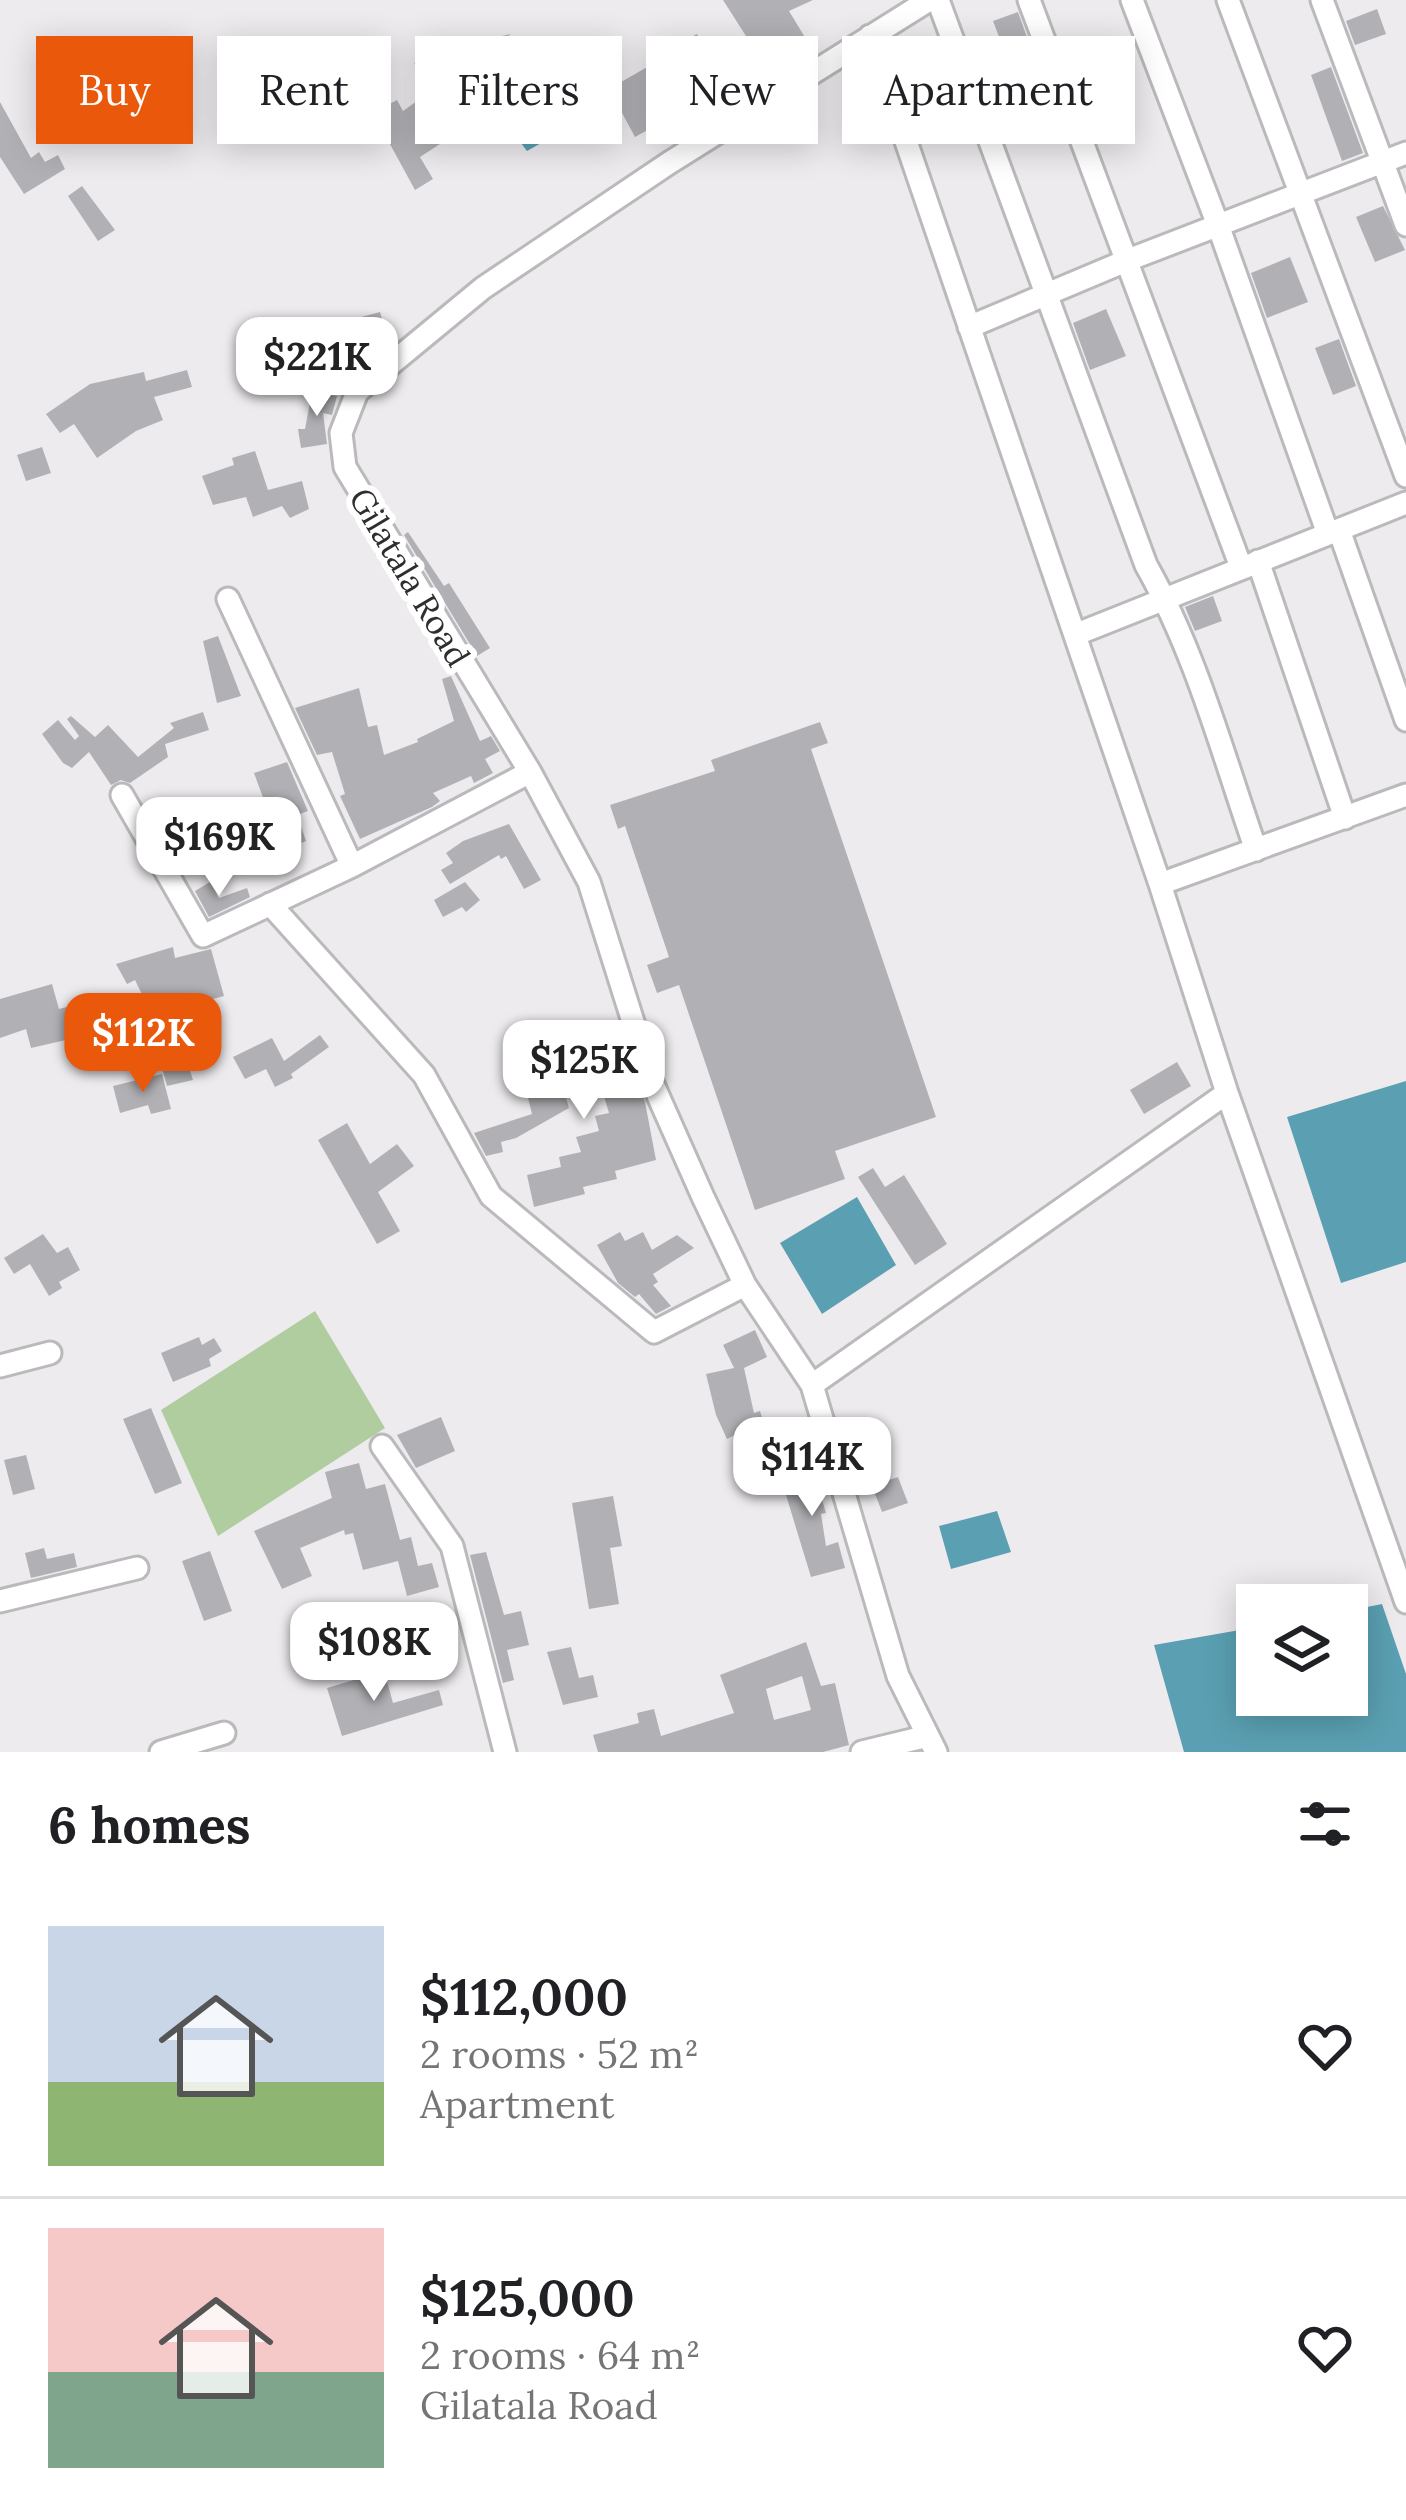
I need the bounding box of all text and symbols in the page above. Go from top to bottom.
chip: Buy [36,36,193,144]
chip: Rent [217,36,391,144]
chip: Filters [415,36,622,144]
chip: New [646,36,818,144]
chip: Apartment [842,36,1135,144]
pin: $221K [233,317,401,419]
text: $221K [263,331,371,381]
street label: Gilatala Road [340,480,480,674]
pin: $169K [135,797,303,899]
text: $169K [163,811,275,861]
pin: $112K [59,993,227,1095]
text: $112K [91,1007,195,1057]
pin: $125K [500,1020,668,1122]
text: $125K [530,1034,638,1084]
pin: $114K [728,1417,896,1519]
text: $114K [760,1431,864,1481]
map controls [1236,1584,1368,1716]
button: layers [1236,1584,1368,1716]
pin: $108K [290,1602,458,1704]
text: $108K [317,1616,431,1666]
icon: filters [1292,1791,1358,1857]
text: 6 homes [48,1792,250,1857]
text: $112,000 [420,1964,628,2029]
icon: home [144,1974,288,2118]
icon: heart [1292,2013,1358,2079]
text: 2 rooms · 52 m² [420,2029,699,2079]
text: Apartment [420,2079,615,2129]
text: $125,000 [420,2265,635,2330]
icon: home [144,2276,288,2420]
icon: heart [1292,2315,1358,2381]
text: 2 rooms · 64 m² [420,2330,700,2380]
text: Gilatala Road [420,2380,658,2430]

